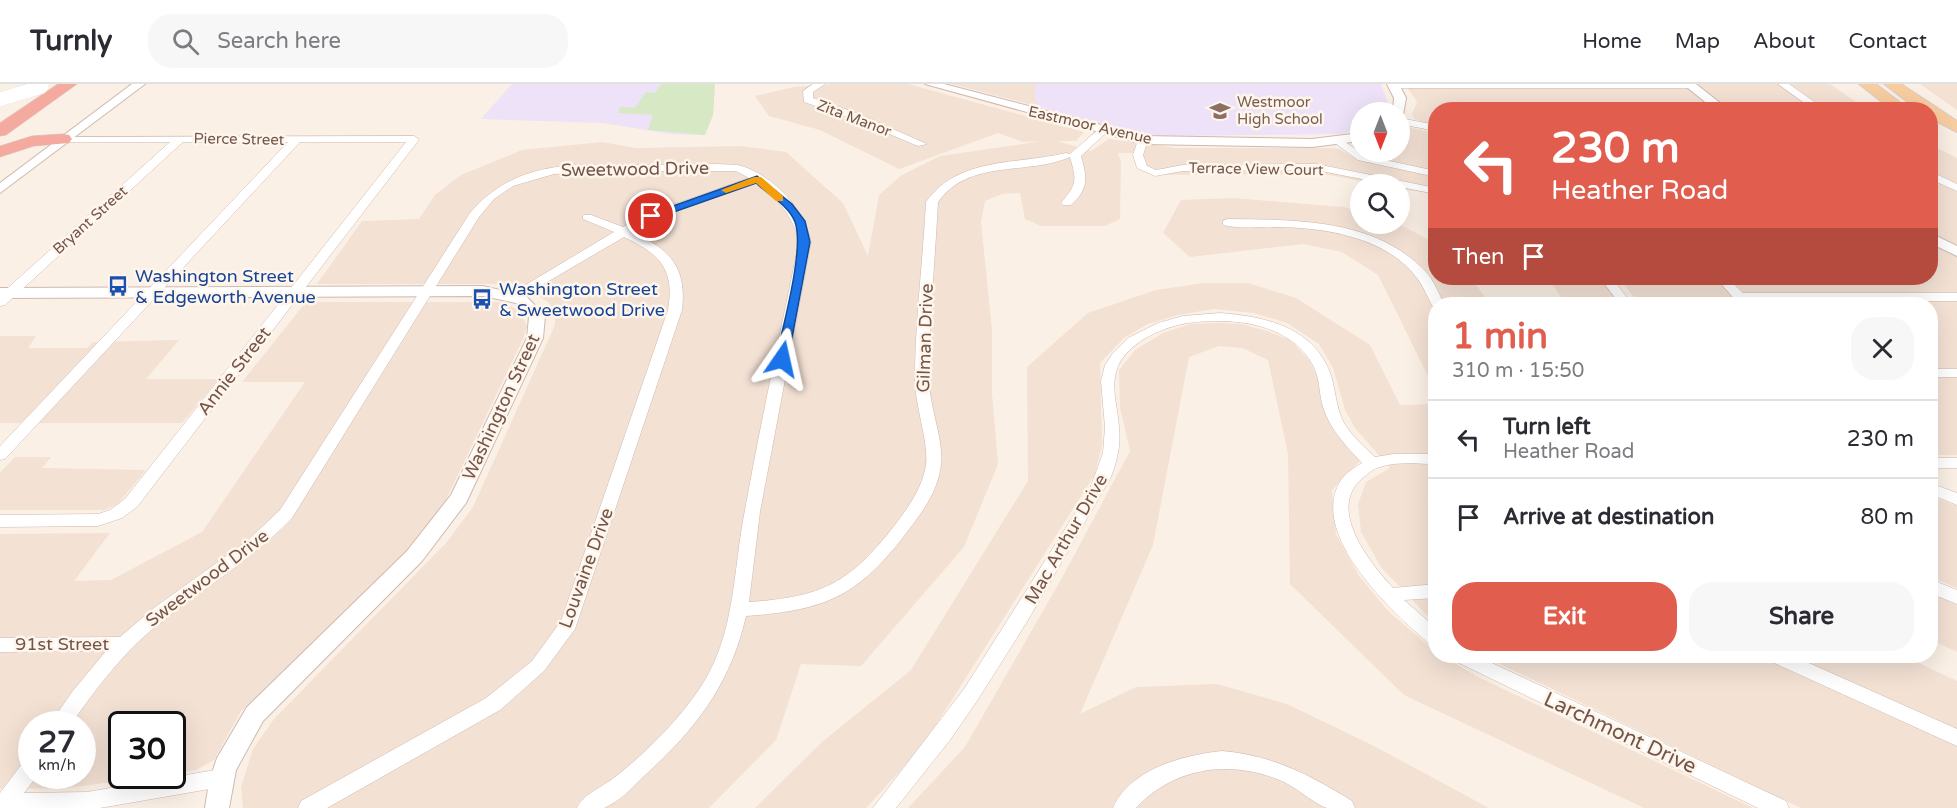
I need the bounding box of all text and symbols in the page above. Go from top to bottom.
search box [148,14,568,68]
text: Turnly [30,24,112,58]
icon: search [169,25,202,58]
text: Search here [217,28,341,54]
text: Home [1582,29,1642,54]
text: Map [1675,29,1720,54]
text: About [1753,29,1815,54]
text: Contact [1848,29,1927,54]
place label: Westmoor High School [1237,93,1323,128]
street label: Zita Manor [814,96,894,141]
school or university icon: Westmoor High School [1208,99,1232,123]
street label: Eastmoor Avenue [1027,102,1153,148]
north arrow [1350,102,1410,162]
map controls [1350,102,1410,234]
text: 230 m [1551,123,1680,174]
icon: left [1452,126,1530,204]
street label: Pierce Street [193,129,285,149]
street label: Sweetwood Drive [561,157,709,181]
street label: Terrace View Court [1188,159,1324,179]
button: search [1350,174,1410,234]
text: Heather Road [1551,174,1728,207]
street label: Bryant Street [49,182,131,258]
pin [625,190,676,241]
icon: arrive [634,199,667,232]
icon: arrive [1517,240,1550,273]
text: Then [1452,244,1505,270]
place label: Washington Street & Edgeworth Avenue [135,265,316,308]
bus stop icon: Washington Street & Edgeworth Avenue [106,274,130,298]
place label: Washington Street & Sweetwood Drive [499,278,665,321]
street label: Gilman Drive [912,283,938,393]
bus stop icon: Washington Street & Sweetwood Drive [470,287,494,311]
text: 1 min [1452,315,1548,358]
button: close [1851,317,1914,380]
street label: Annie Street [193,322,275,420]
position arrow [750,327,814,391]
street label: Washington Street [457,330,545,484]
text: 310 m · 15:50 [1452,359,1584,383]
text: Turn left [1503,414,1591,440]
icon: left [1452,423,1485,456]
text: 230 m [1847,426,1914,452]
text: Heather Road [1503,440,1634,464]
street label: Mac Arthur Drive [1020,470,1112,608]
icon: arrive [1452,501,1485,534]
text: Arrive at destination [1503,504,1714,530]
text: 80 m [1860,504,1914,530]
street label: Louvaine Drive [554,505,618,631]
street label: Sweetwood Drive [141,525,273,631]
button: Exit [1452,582,1677,651]
button: Share [1689,582,1914,651]
street label: 91st Street [15,633,109,655]
street label: Larchmont Drive [1540,687,1700,779]
speed limit sign: 30 [108,711,186,789]
text: 27 [38,724,76,761]
text: km/h [38,756,76,774]

